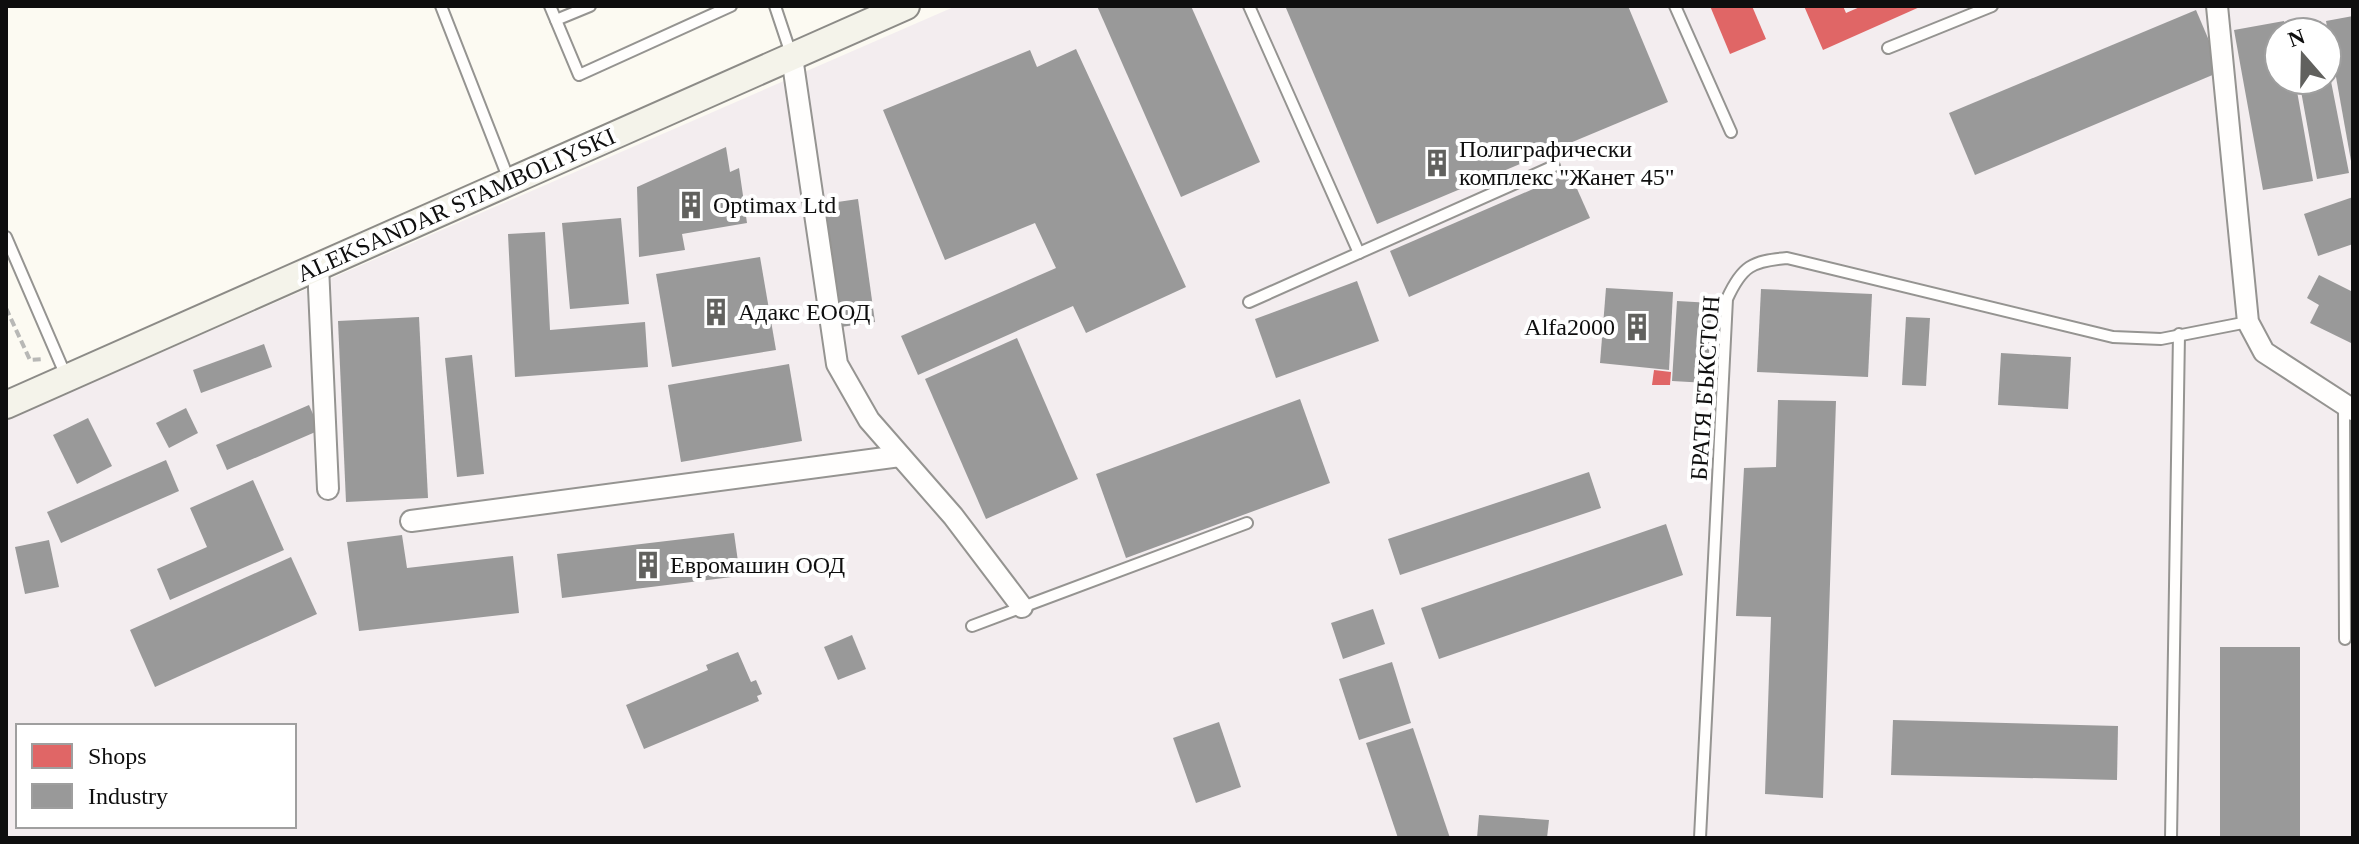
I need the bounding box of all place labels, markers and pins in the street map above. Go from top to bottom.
place label: Полиграфически комплекс "Жанет 45" [1459,136,1675,190]
building icon: Полиграфически комплекс "Жанет 45" [1422,148,1452,178]
building icon: Optimax Ltd [676,190,706,220]
place label: Optimax Ltd [713,192,836,218]
building icon: Адакс ЕООД [701,297,731,327]
place label: Адакс ЕООД [738,299,870,325]
building icon: Alfa2000 [1622,312,1652,342]
place label: Alfa2000 [1524,314,1615,340]
building icon: Евромашин ООД [633,550,663,580]
place label: Евромашин ООД [670,552,845,578]

